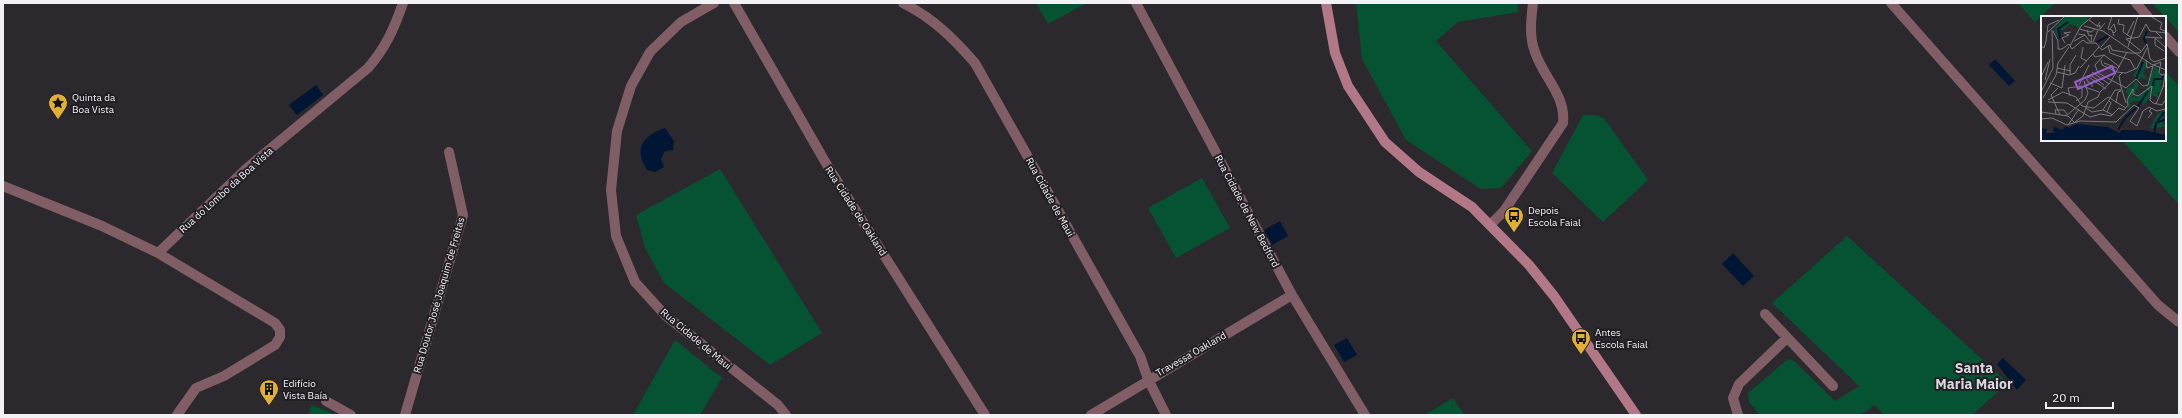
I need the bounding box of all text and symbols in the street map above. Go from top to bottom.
inset map [2041,16,2166,141]
place label: Quinta da Boa Vista [72,91,116,116]
place icon: Quinta da Boa Vista [47,92,69,120]
street label: Rua do Lombo da Boa Vista [176,144,276,236]
street label: Rua Cidade de New Bedford [1212,153,1282,269]
street label: Rua Cidade de Maui [1023,155,1077,239]
street label: Rua Cidade de Oakland [822,164,890,258]
place label: Depois Escola Faial [1528,204,1581,229]
bus stop icon: Depois Escola Faial [1503,205,1525,233]
street label: Rua Doutor José Joaquim de Freitas [410,215,468,375]
street label: Rua Cidade de Maui [658,306,734,372]
place label: Antes Escola Faial [1595,326,1648,351]
bus stop icon: Antes Escola Faial [1570,327,1592,355]
street label: Travessa Oakland [1153,329,1229,379]
district label: Santa Maria Maior [1935,359,2013,393]
place label: Edifício Vista Baía [283,377,328,402]
building icon: Edifício Vista Baía [258,378,280,406]
scale bar [2046,384,2113,410]
text: 20 m [2052,390,2080,405]

